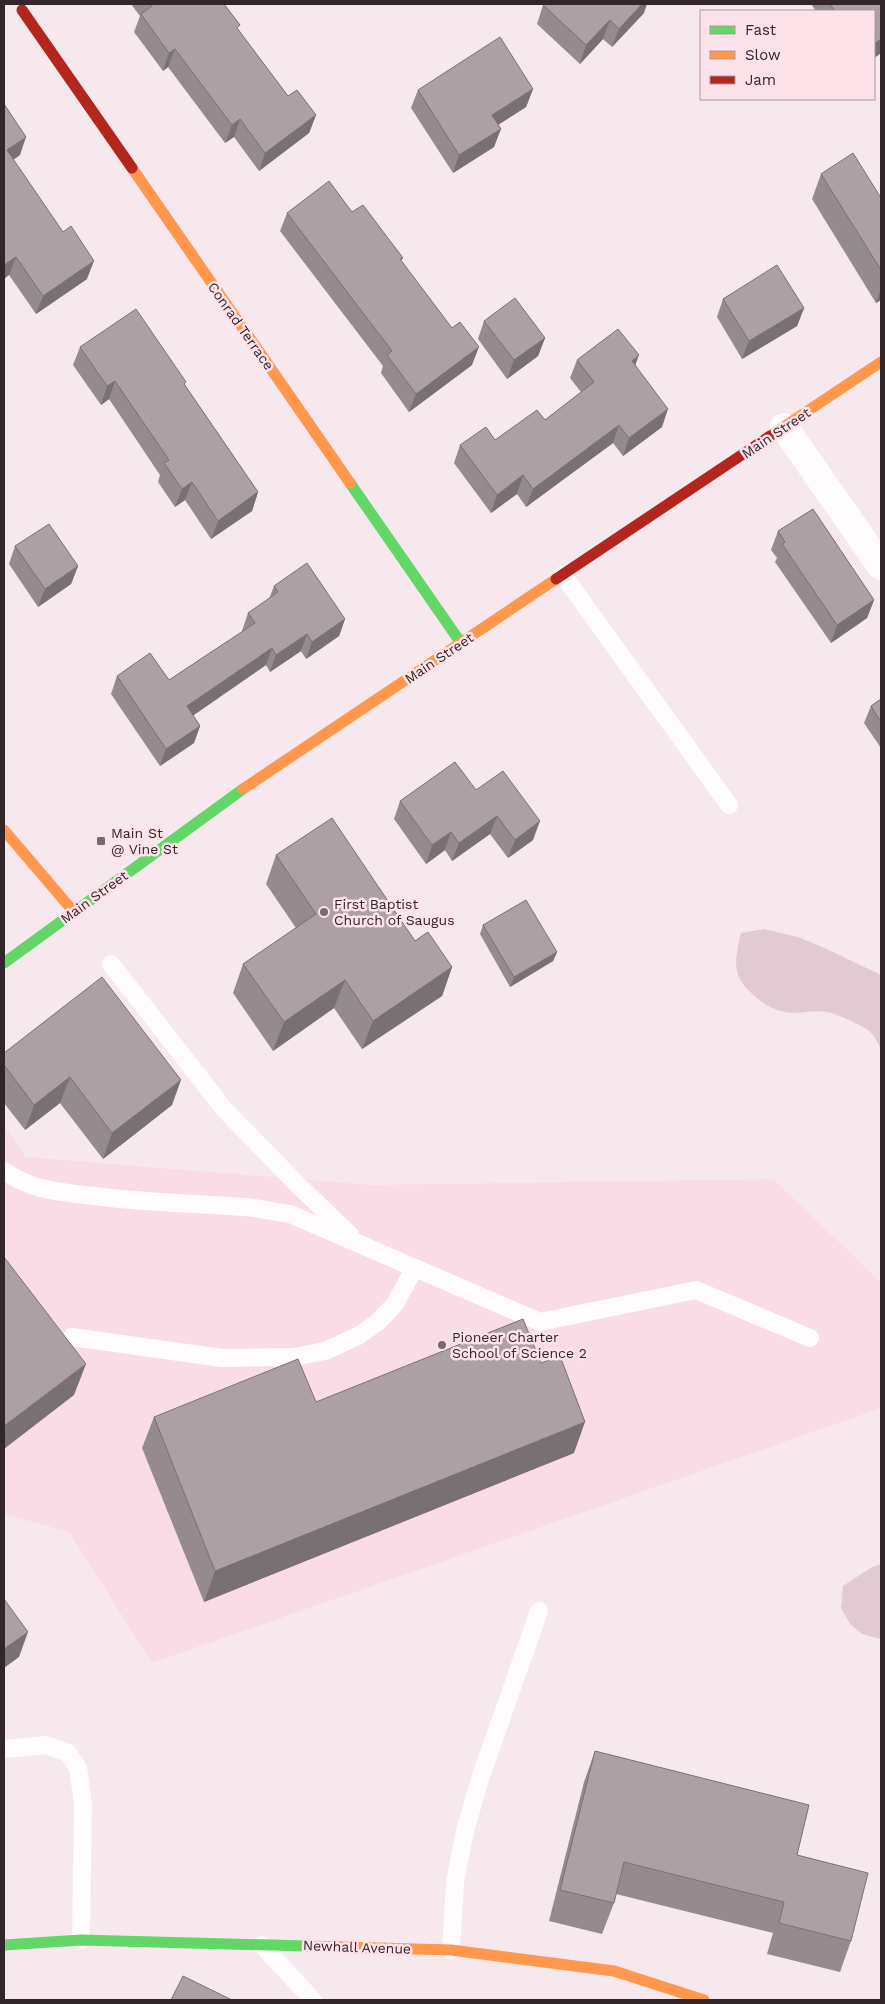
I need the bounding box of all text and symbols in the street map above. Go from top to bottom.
legend [700,10,875,100]
text: Fast [745,21,777,39]
text: Slow [745,46,781,64]
text: Jam [745,71,776,89]
street label: Conrad Terrace [205,279,277,373]
street label: Main Street [739,404,813,462]
street label: Main Street [402,629,476,687]
place label: Main St @ Vine St [111,825,178,857]
marker: Main St @ Vine St [95,835,107,847]
street label: Main Street [57,867,131,927]
place label: First Baptist Church of Saugus [334,896,455,928]
marker: First Baptist Church of Saugus [318,906,330,918]
place label: Pioneer Charter School of Science 2 [452,1329,587,1361]
marker: Pioneer Charter School of Science 2 [436,1339,448,1351]
street label: Newhall Avenue [303,1937,411,1957]

